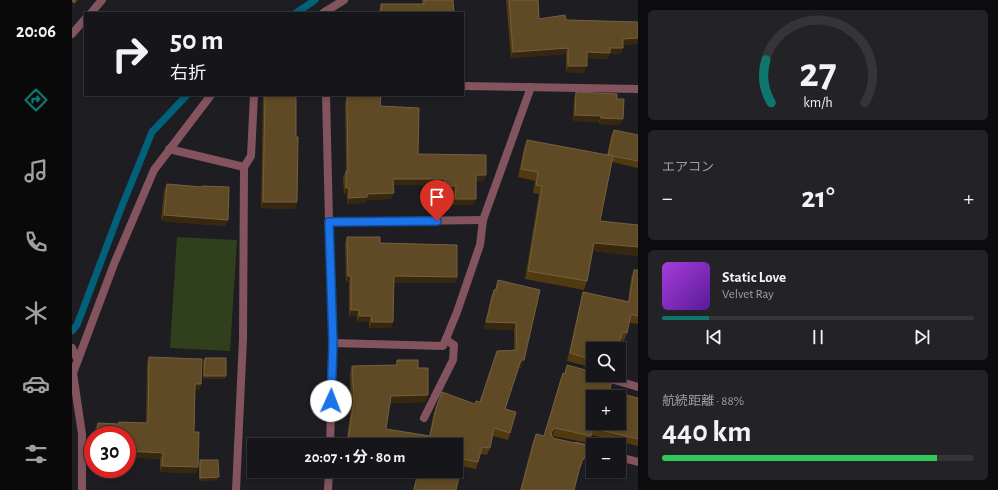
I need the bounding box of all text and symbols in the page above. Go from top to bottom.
text: 20:06 [16,23,56,41]
text: 50 m [170,27,224,55]
icon: right [104,28,156,80]
text: 27 [799,53,837,94]
text: 右折 [170,65,206,83]
icon: directions [22,86,50,114]
text: km/h [803,96,833,110]
icon: music [22,157,50,185]
text: エアコン [662,161,714,174]
pin [420,180,454,221]
text: 21° [801,183,835,213]
icon: arrive [426,186,448,208]
text: − [662,187,673,209]
text: + [963,187,974,209]
icon: phone [22,228,50,256]
text: Static Love [722,270,786,285]
text: Velvet Ray [722,288,774,301]
icon: climate [22,299,50,327]
icon: previous [703,326,725,348]
icon: pause [807,326,829,348]
icon: next [911,326,933,348]
map controls [586,342,626,478]
button: search [586,342,626,382]
icon: car [22,370,50,398]
position arrow [310,380,352,422]
button: + [586,390,626,430]
text: 航続距離 · 88% [662,395,744,408]
text: 440 km [662,417,751,447]
speed limit sign: 30 [84,426,136,478]
button: − [586,438,626,478]
icon: filters [22,440,50,468]
text: 20:07 · 1 分 · 80 m [305,450,405,465]

